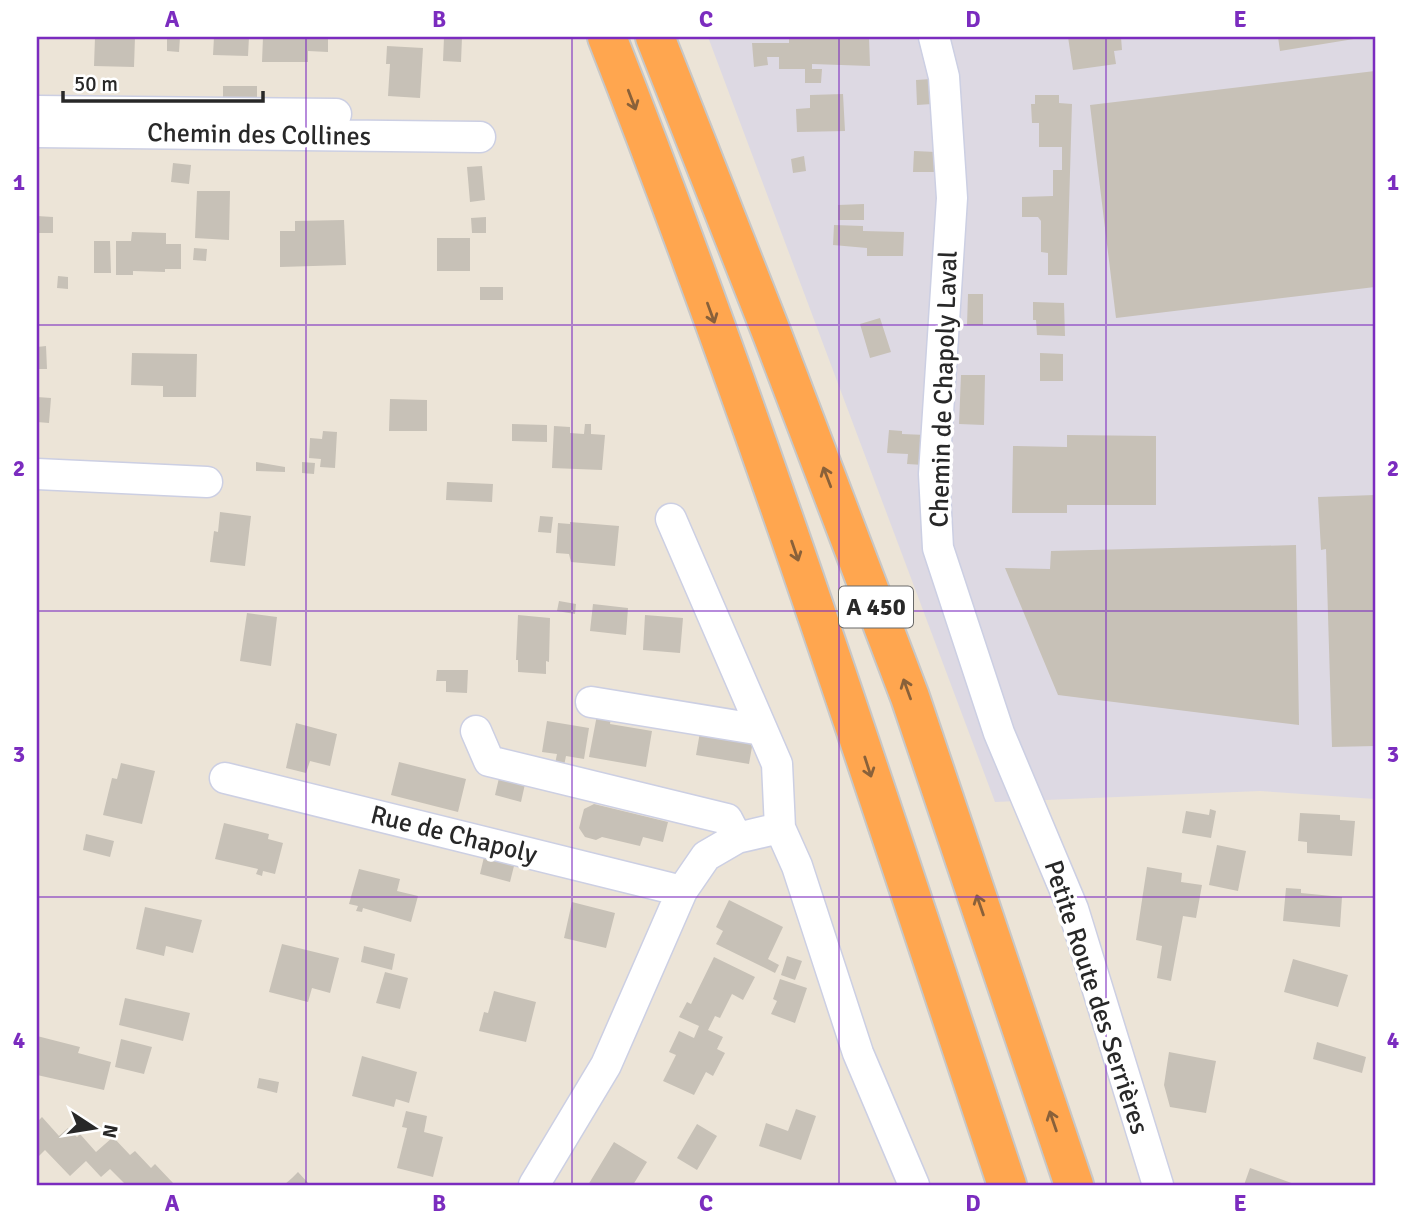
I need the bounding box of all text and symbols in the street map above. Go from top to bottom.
text: A [165,5,180,34]
text: B [432,5,446,34]
text: C [699,5,713,34]
text: D [965,5,981,34]
text: E [1233,5,1247,34]
scale bar [63,60,262,104]
text: 50 m [74,71,118,97]
one-way arrow [626,89,639,111]
street label: Chemin des Collines [147,117,371,153]
text: 1 [13,168,25,197]
text: 1 [1387,168,1399,197]
street label: Chemin de Chapoly Laval [923,250,965,528]
one-way arrow [706,302,718,324]
text: 2 [13,454,25,483]
text: 2 [1387,454,1399,483]
one-way arrow [819,466,832,488]
one-way arrow [790,540,802,562]
road number: A 450 [839,586,913,628]
one-way arrow [900,679,913,701]
text: 3 [13,740,25,769]
text: 3 [1387,740,1399,769]
one-way arrow [863,755,875,777]
street label: Rue de Chapoly [367,799,540,871]
street label: Petite Route des Serrières [1037,856,1155,1138]
one-way arrow [973,894,986,916]
text: 4 [13,1026,25,1055]
text: 4 [1387,1026,1399,1055]
north arrow [60,1092,130,1162]
one-way arrow [1046,1110,1058,1132]
text: N [97,1122,123,1140]
text: A [165,1189,180,1218]
text: B [432,1189,446,1218]
text: C [699,1189,713,1218]
text: D [965,1189,981,1218]
text: E [1233,1189,1247,1218]

